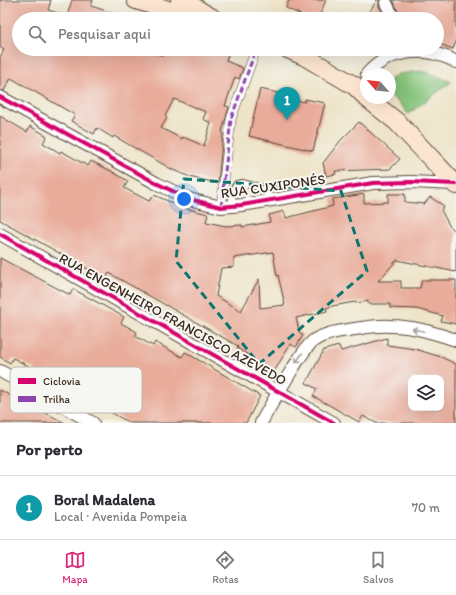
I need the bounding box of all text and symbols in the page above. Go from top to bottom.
search box [12,12,444,56]
icon: search [26,23,48,45]
text: Pesquisar aqui [58,25,151,43]
north arrow [360,68,396,104]
pin: 1 [274,87,300,120]
street label: RUA CUXIPONÉS [220,171,327,202]
your location [174,189,194,209]
street label: RUA ENGENHEIRO FRANCISCO AZEVEDO [56,250,289,389]
one-way arrow [412,325,425,333]
one-way arrow [295,352,303,364]
legend [10,367,142,413]
text: Ciclovia [43,375,81,388]
map controls [408,375,444,411]
button: layers [408,375,444,411]
text: Trilha [43,393,71,406]
text: Por perto [16,439,83,459]
text: Boral Madalena [54,491,155,509]
text: 1 [26,500,32,515]
text: 70 m [412,500,440,515]
text: Local · Avenida Pompeia [54,509,187,524]
tab: Mapa [62,549,88,586]
tab: Rotas [212,549,239,586]
tab: Salvos [363,549,394,586]

